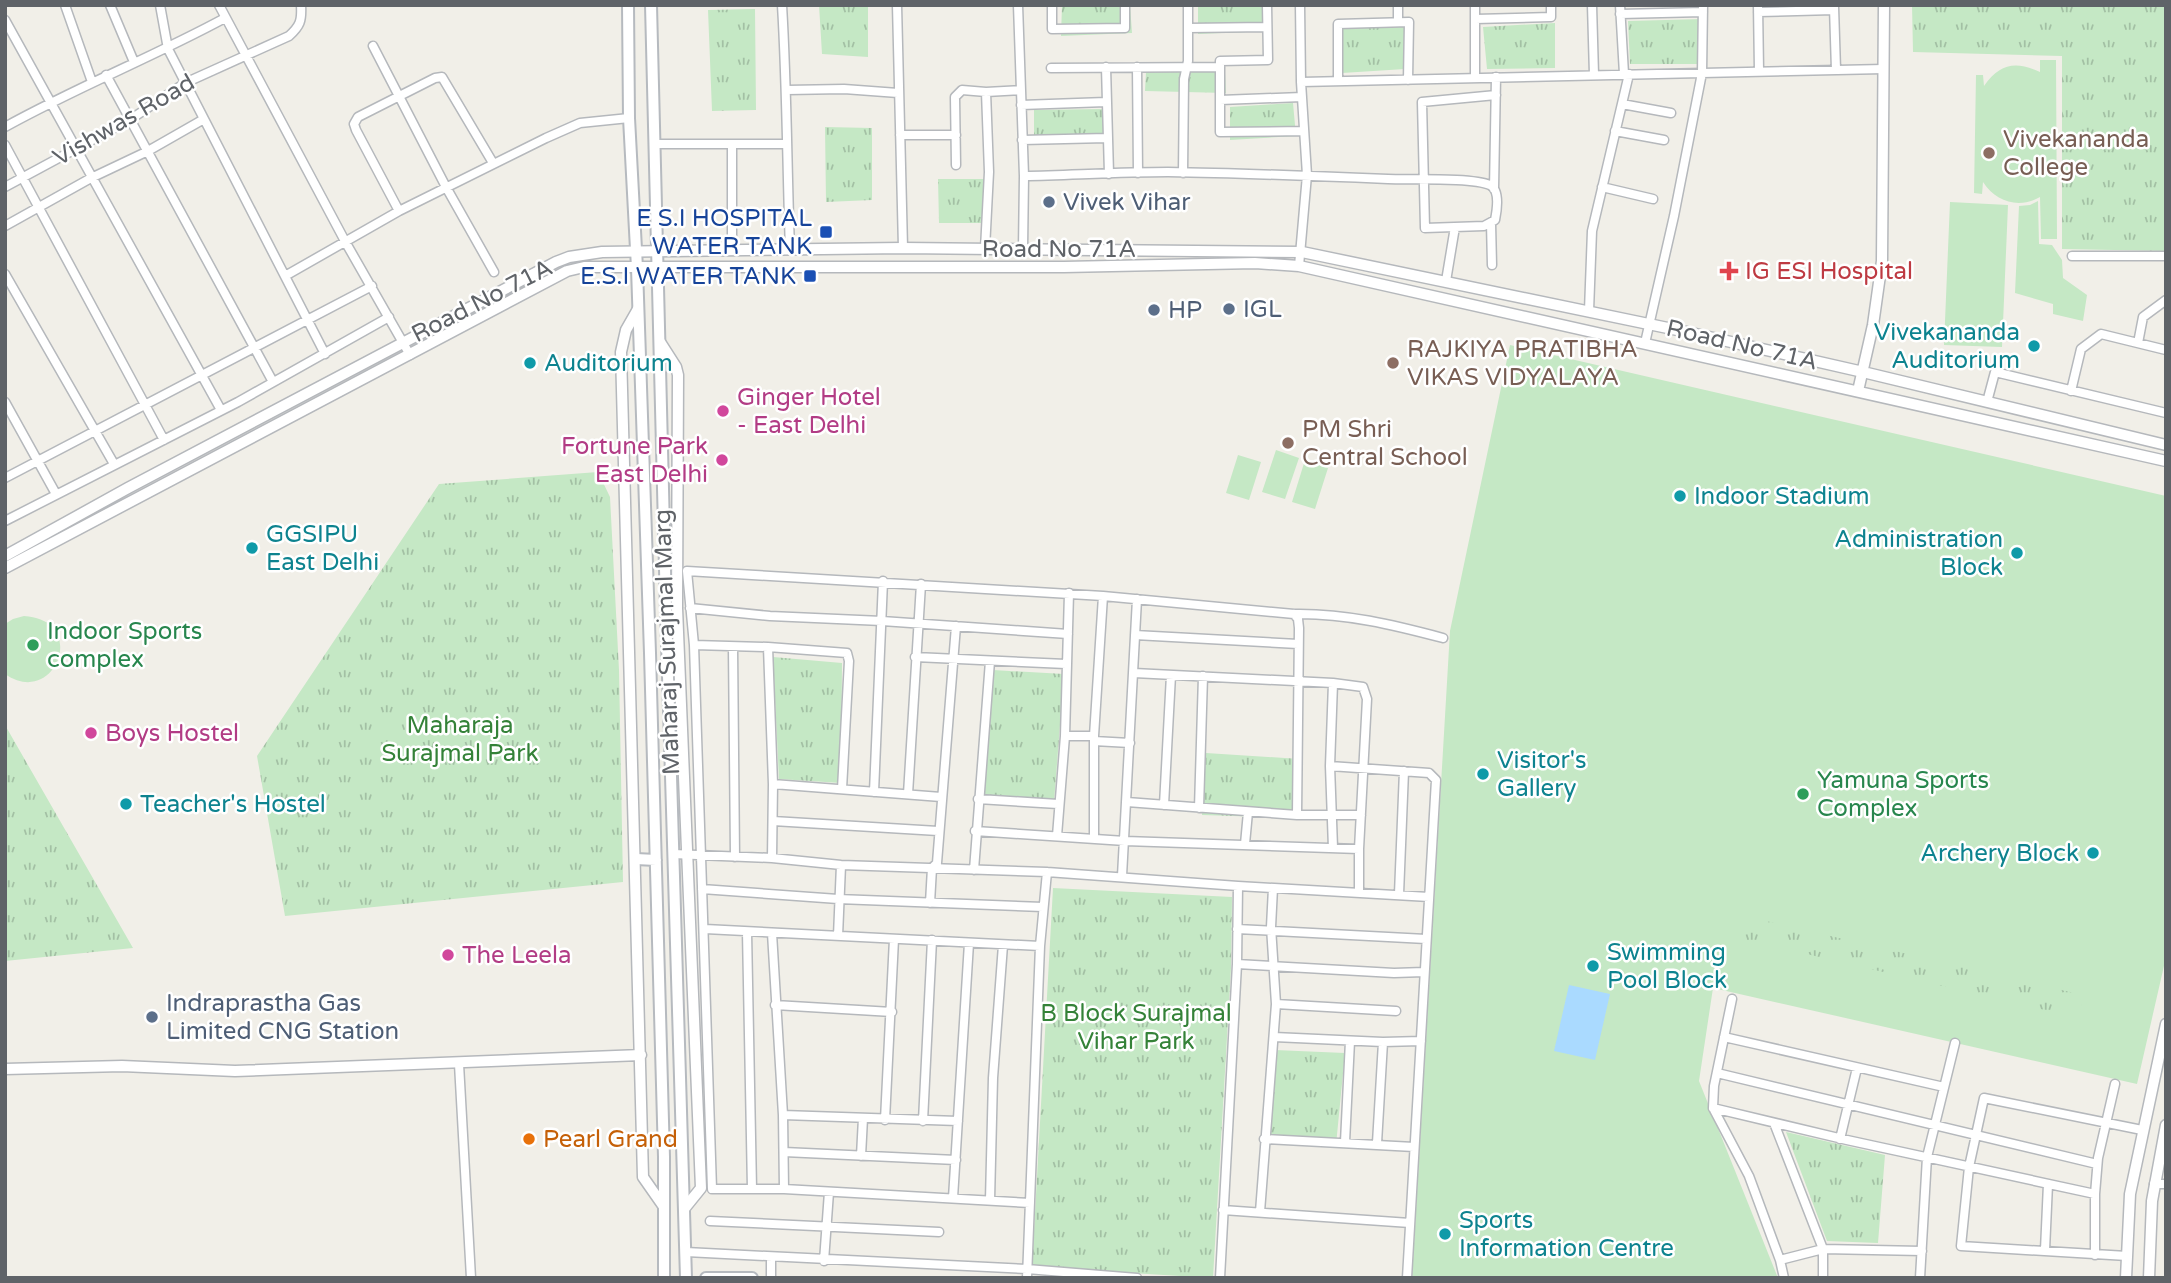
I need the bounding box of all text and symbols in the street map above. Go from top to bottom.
street label: Vishwas Road [48,68,200,172]
place label: Vivekananda College [2003,125,2149,182]
marker: Vivekananda College [1981,145,1997,161]
place label: Vivek Vihar [1063,188,1191,217]
marker: Vivek Vihar [1041,194,1057,210]
place label: E S.I HOSPITAL WATER TANK [636,204,812,261]
marker: E S.I HOSPITAL WATER TANK [818,224,834,240]
street label: Road No 71A [982,235,1136,264]
street label: Road No 71A [407,253,557,349]
place label: IG ESI Hospital [1745,257,1913,286]
marker: IG ESI Hospital [1719,261,1739,281]
place label: E.S.I WATER TANK [580,262,796,291]
marker: E.S.I WATER TANK [802,268,818,284]
place label: IGL [1243,295,1282,324]
place label: HP [1168,296,1202,325]
marker: IGL [1221,301,1237,317]
marker: HP [1146,302,1162,318]
street label: Road No 71A [1664,314,1820,376]
place label: Vivekananda Auditorium [1874,318,2020,375]
place label: RAJKIYA PRATIBHA VIKAS VIDYALAYA [1407,335,1638,392]
marker: Vivekananda Auditorium [2026,338,2042,354]
place label: Auditorium [544,349,673,378]
marker: Auditorium [522,355,538,371]
marker: RAJKIYA PRATIBHA VIKAS VIDYALAYA [1385,355,1401,371]
place label: Ginger Hotel - East Delhi [737,383,881,440]
marker: Ginger Hotel - East Delhi [715,403,731,419]
place label: PM Shri Central School [1302,415,1468,472]
place label: Fortune Park East Delhi [561,432,708,489]
marker: PM Shri Central School [1280,435,1296,451]
marker: Fortune Park East Delhi [714,452,730,468]
place label: Indoor Stadium [1694,482,1870,511]
marker: Indoor Stadium [1672,488,1688,504]
street label: Maharaj Surajmal Marg [648,509,686,775]
place label: GGSIPU East Delhi [266,520,379,577]
place label: Administration Block [1834,525,2003,582]
marker: GGSIPU East Delhi [244,540,260,556]
marker: Administration Block [2009,545,2025,561]
place label: Indoor Sports complex [47,617,202,674]
marker: Indoor Sports complex [25,637,41,653]
park label: Maharaja Surajmal Park [382,711,538,768]
place label: Boys Hostel [105,719,239,748]
marker: Boys Hostel [83,725,99,741]
place label: Visitor's Gallery [1497,746,1587,803]
marker: Visitor's Gallery [1475,766,1491,782]
place label: Yamuna Sports Complex [1817,766,1989,823]
marker: Yamuna Sports Complex [1795,786,1811,802]
place label: Teacher's Hostel [140,790,326,819]
marker: Teacher's Hostel [118,796,134,812]
place label: Archery Block [1920,839,2079,868]
marker: Archery Block [2085,845,2101,861]
place label: Swimming Pool Block [1607,938,1727,995]
place label: The Leela [462,941,571,970]
marker: The Leela [440,947,456,963]
marker: Swimming Pool Block [1585,958,1601,974]
place label: Indraprastha Gas Limited CNG Station [166,989,399,1046]
park label: B Block Surajmal Vihar Park [1040,999,1232,1056]
marker: Indraprastha Gas Limited CNG Station [144,1009,160,1025]
place label: Pearl Grand [543,1125,678,1154]
marker: Pearl Grand [521,1131,537,1147]
place label: Sports Information Centre [1459,1206,1674,1263]
marker: Sports Information Centre [1437,1226,1453,1242]

